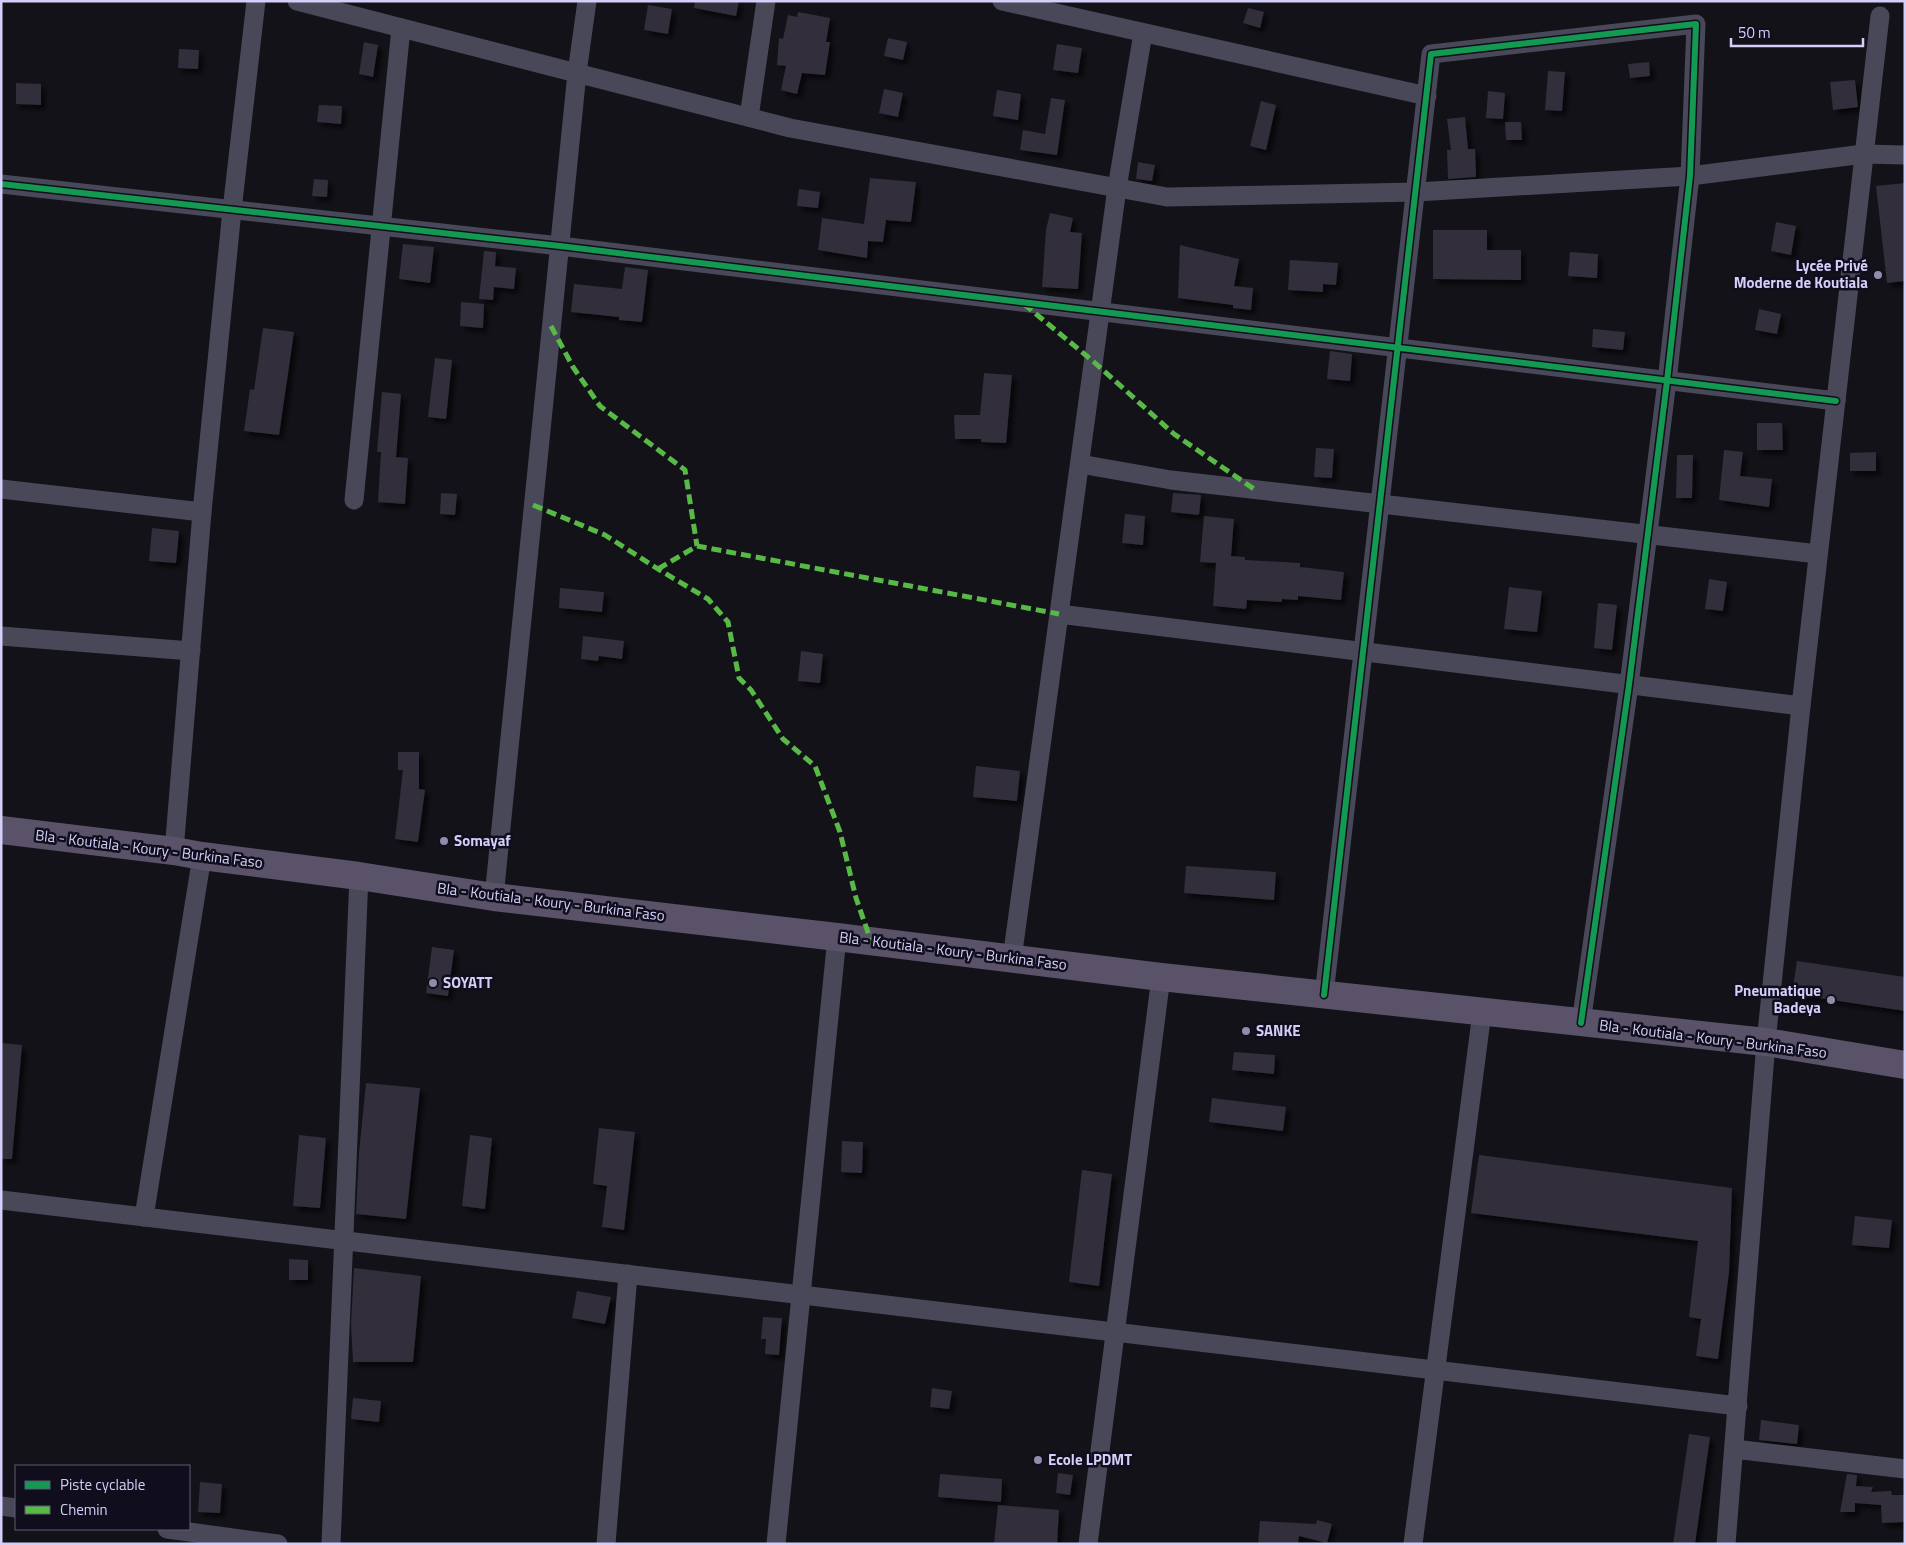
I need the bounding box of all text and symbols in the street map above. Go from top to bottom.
scale bar [1731,15,1864,47]
text: 50 m [1738,21,1771,44]
place label: Lycée Privé Moderne de Koutiala [1734,254,1868,294]
marker: Lycée Privé Moderne de Koutiala [1872,269,1884,281]
street label: Bla - Koutiala - Koury - Burkina Faso [34,823,264,874]
place label: Somayaf [454,829,511,852]
marker: Somayaf [438,835,450,847]
street label: Bla - Koutiala - Koury - Burkina Faso [436,876,666,927]
street label: Bla - Koutiala - Koury - Burkina Faso [838,925,1068,976]
place label: SOYATT [443,971,492,994]
marker: SOYATT [427,977,439,989]
place label: Pneumatique Badeya [1734,979,1821,1019]
marker: Pneumatique Badeya [1825,994,1837,1006]
street label: Bla - Koutiala - Koury - Burkina Faso [1598,1013,1828,1064]
place label: SANKE [1256,1019,1301,1042]
marker: SANKE [1240,1025,1252,1037]
place label: Ecole LPDMT [1048,1448,1132,1471]
marker: Ecole LPDMT [1032,1454,1044,1466]
legend [15,1465,190,1530]
text: Piste cyclable [60,1473,145,1496]
text: Chemin [60,1498,108,1521]

